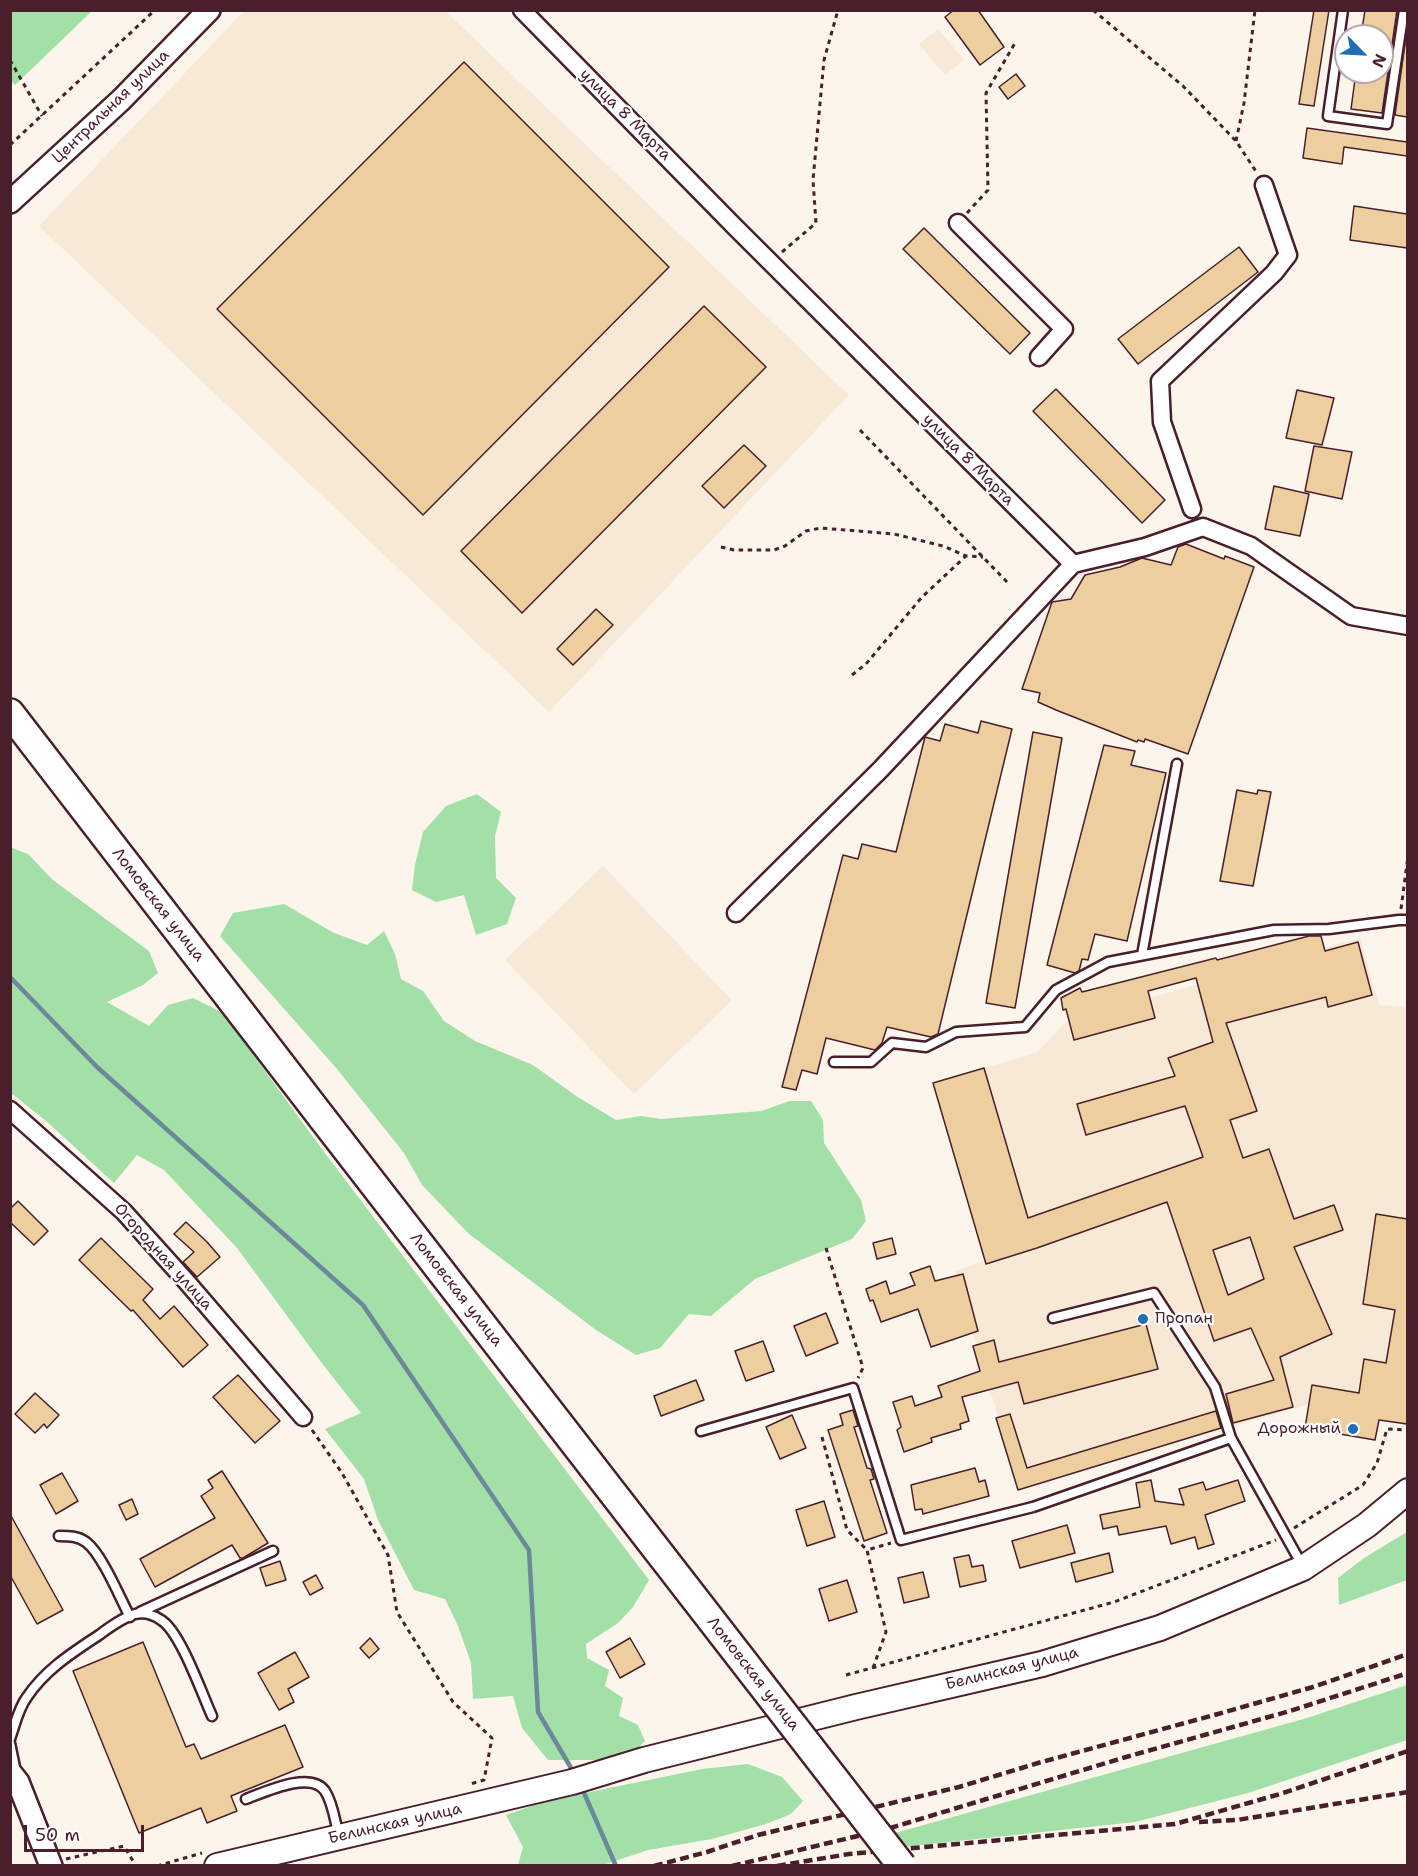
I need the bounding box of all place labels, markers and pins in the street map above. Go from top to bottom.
place label: Пропан [1155,1309,1213,1329]
marker: Пропан [1136,1312,1150,1326]
place label: Дорожный [1257,1419,1341,1439]
marker: Дорожный [1346,1422,1360,1436]

